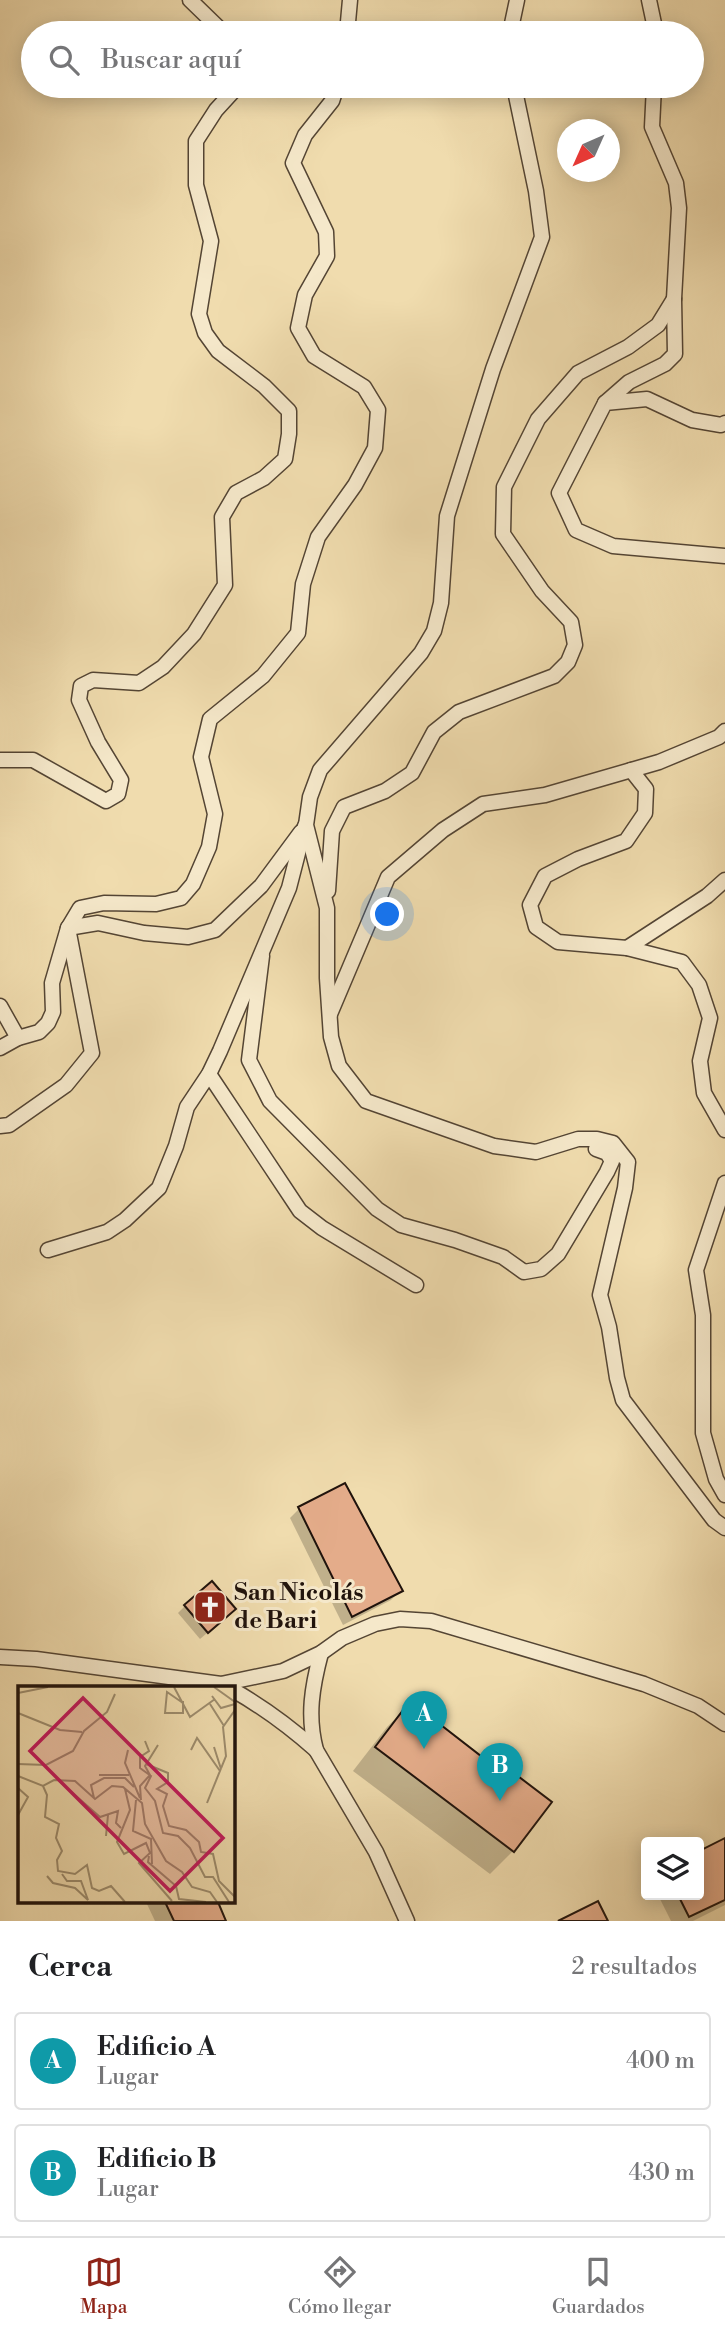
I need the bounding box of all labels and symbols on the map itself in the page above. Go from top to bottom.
north arrow [557,119,620,182]
your location [370,897,404,931]
place label: San Nicolás de Bari [234,1578,364,1636]
church icon: San Nicolás de Bari [191,1588,229,1626]
inset map [18,1686,234,1904]
pin: A [401,1691,447,1749]
pin: B [477,1743,523,1801]

